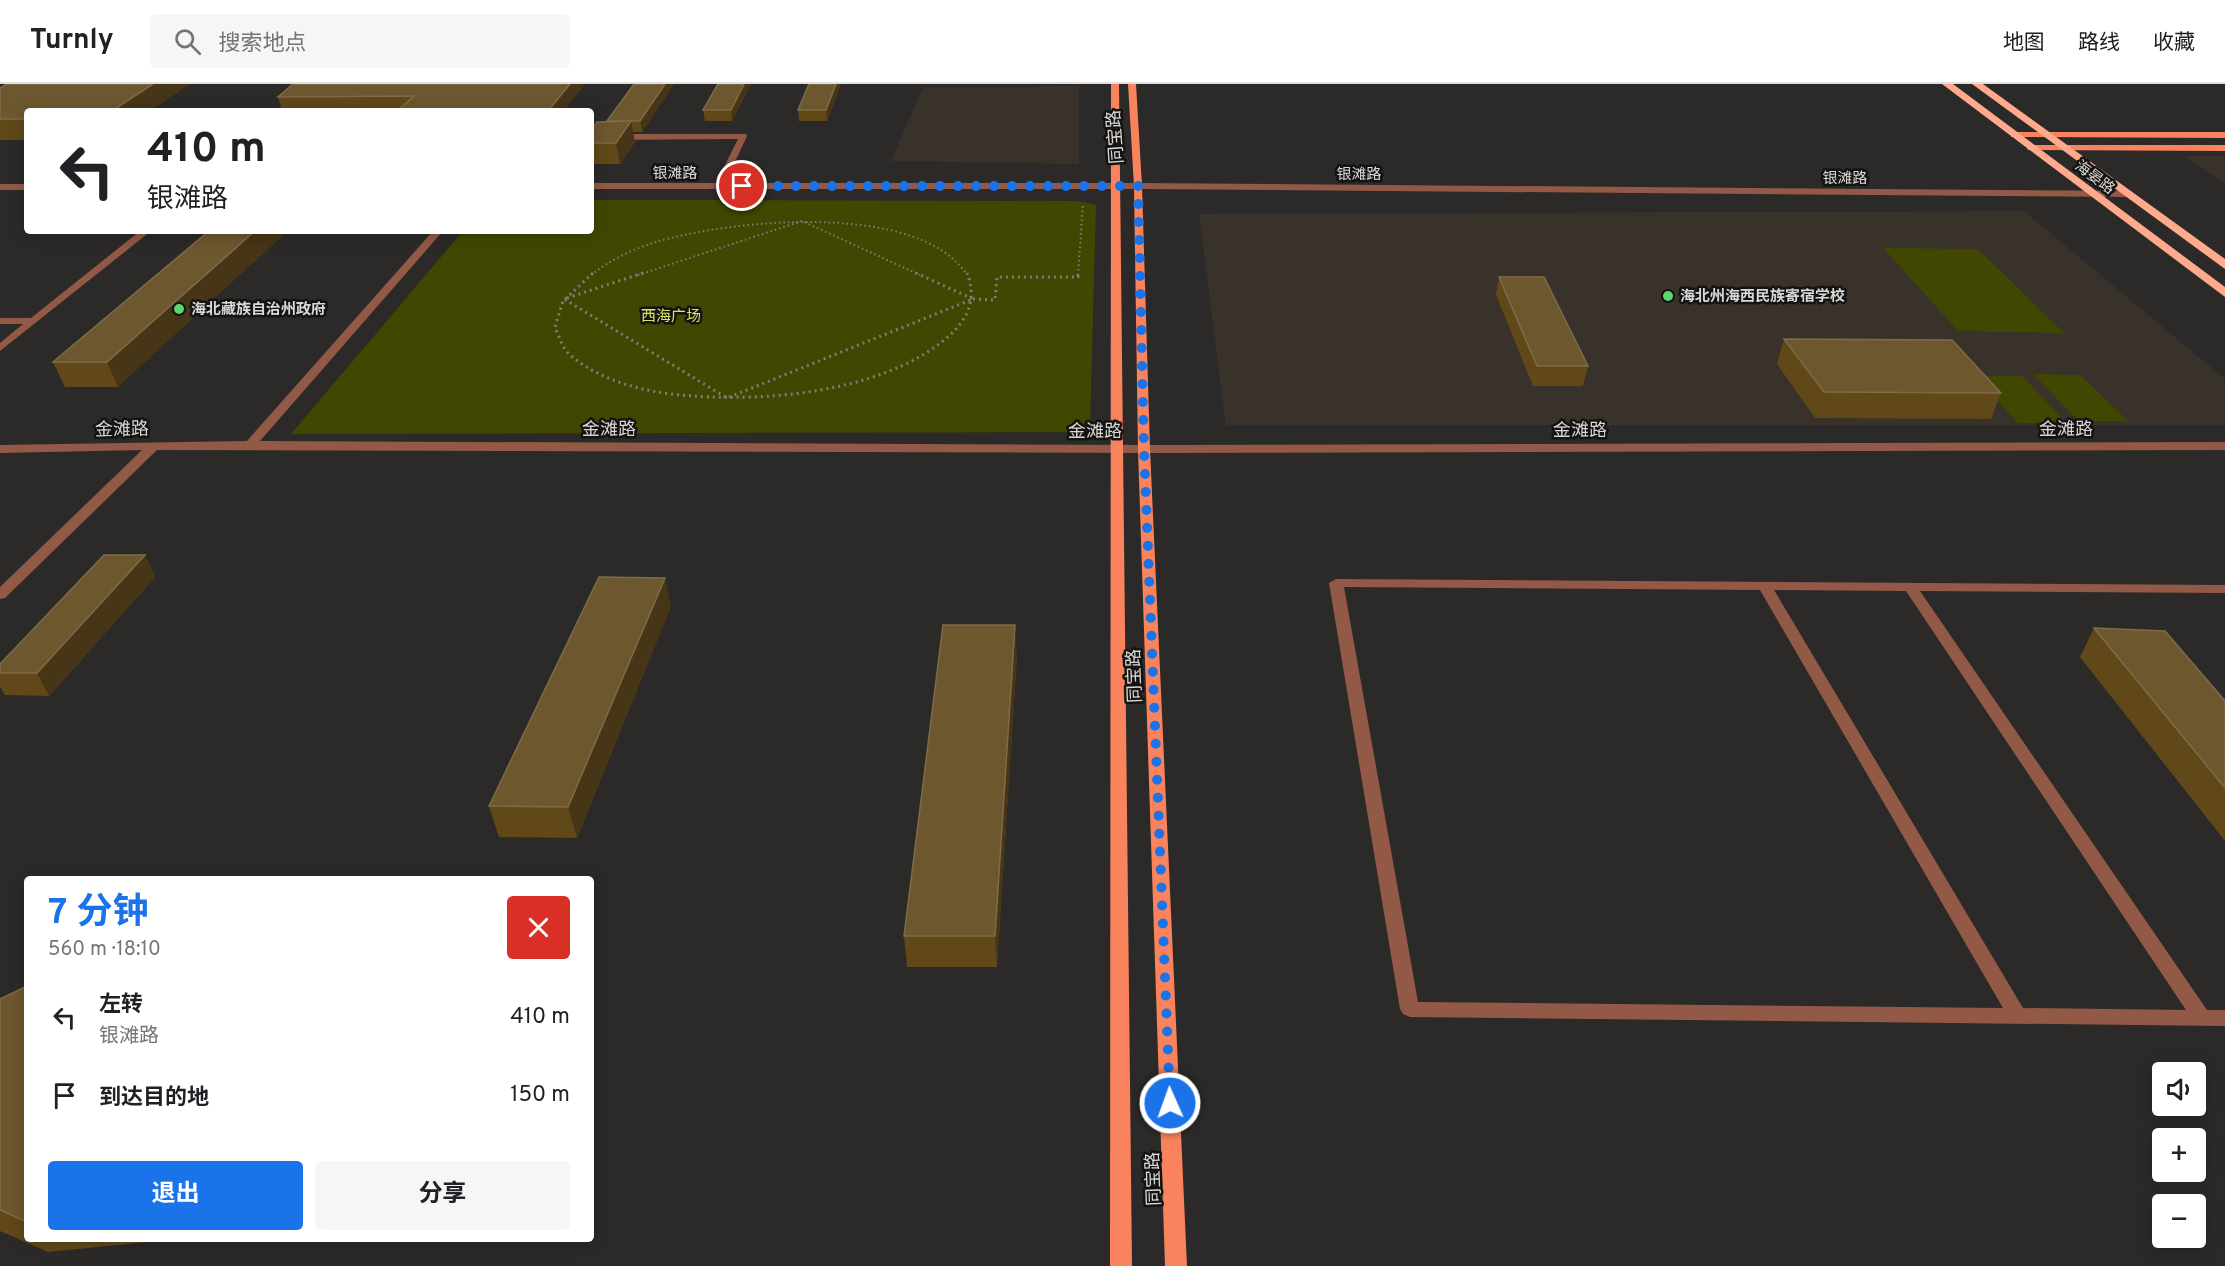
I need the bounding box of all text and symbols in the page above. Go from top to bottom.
search box [150,14,570,68]
text: Turnly [30,23,114,59]
icon: search [171,25,204,58]
text: 地图 [2003,30,2045,57]
text: 路线 [2078,30,2120,57]
text: 收藏 [2153,30,2195,57]
text: 搜索地点 [219,31,307,58]
street label: 同宝路 [1103,109,1130,165]
text: 410 m [147,124,266,177]
icon: left [48,132,126,210]
street label: 海晏路 [2070,157,2118,199]
pin [716,160,767,211]
street label: 银滩路 [652,165,698,184]
street label: 银滩路 [1336,166,1382,185]
icon: arrive [725,169,758,202]
street label: 银滩路 [1822,170,1868,189]
text: 银滩路 [147,183,228,217]
place label: 海北州海西民族寄宿学校 [1680,287,1845,307]
marker: 海北州海西民族寄宿学校 [1661,289,1675,303]
place label: 海北藏族自治州政府 [191,300,326,320]
marker: 海北藏族自治州政府 [172,302,186,316]
park label: 西海广场 [641,308,701,327]
street label: 金滩路 [95,419,149,442]
street label: 金滩路 [582,419,636,442]
street label: 金滩路 [2039,419,2093,442]
street label: 金滩路 [1553,420,1607,443]
street label: 金滩路 [1068,421,1122,444]
street label: 同宝路 [1123,649,1148,703]
text: 7 分钟 [48,891,148,937]
button: close [507,896,570,959]
text: 560 m · 18:10 [48,937,161,963]
text: 左转 [99,992,143,1019]
icon: left [48,1001,81,1034]
text: 410 m [510,1004,570,1031]
text: 银滩路 [99,1024,159,1050]
map controls [2152,1062,2206,1248]
button: sound [2152,1062,2206,1116]
position arrow [1138,1071,1202,1135]
icon: arrive [48,1079,81,1112]
text: 150 m [510,1082,570,1109]
text: 到达目的地 [99,1085,209,1112]
button: + [2152,1128,2206,1182]
street label: 同宝路 [1142,1152,1167,1206]
button: 退出 [48,1161,303,1230]
button: 分享 [315,1161,570,1230]
button: − [2152,1194,2206,1248]

